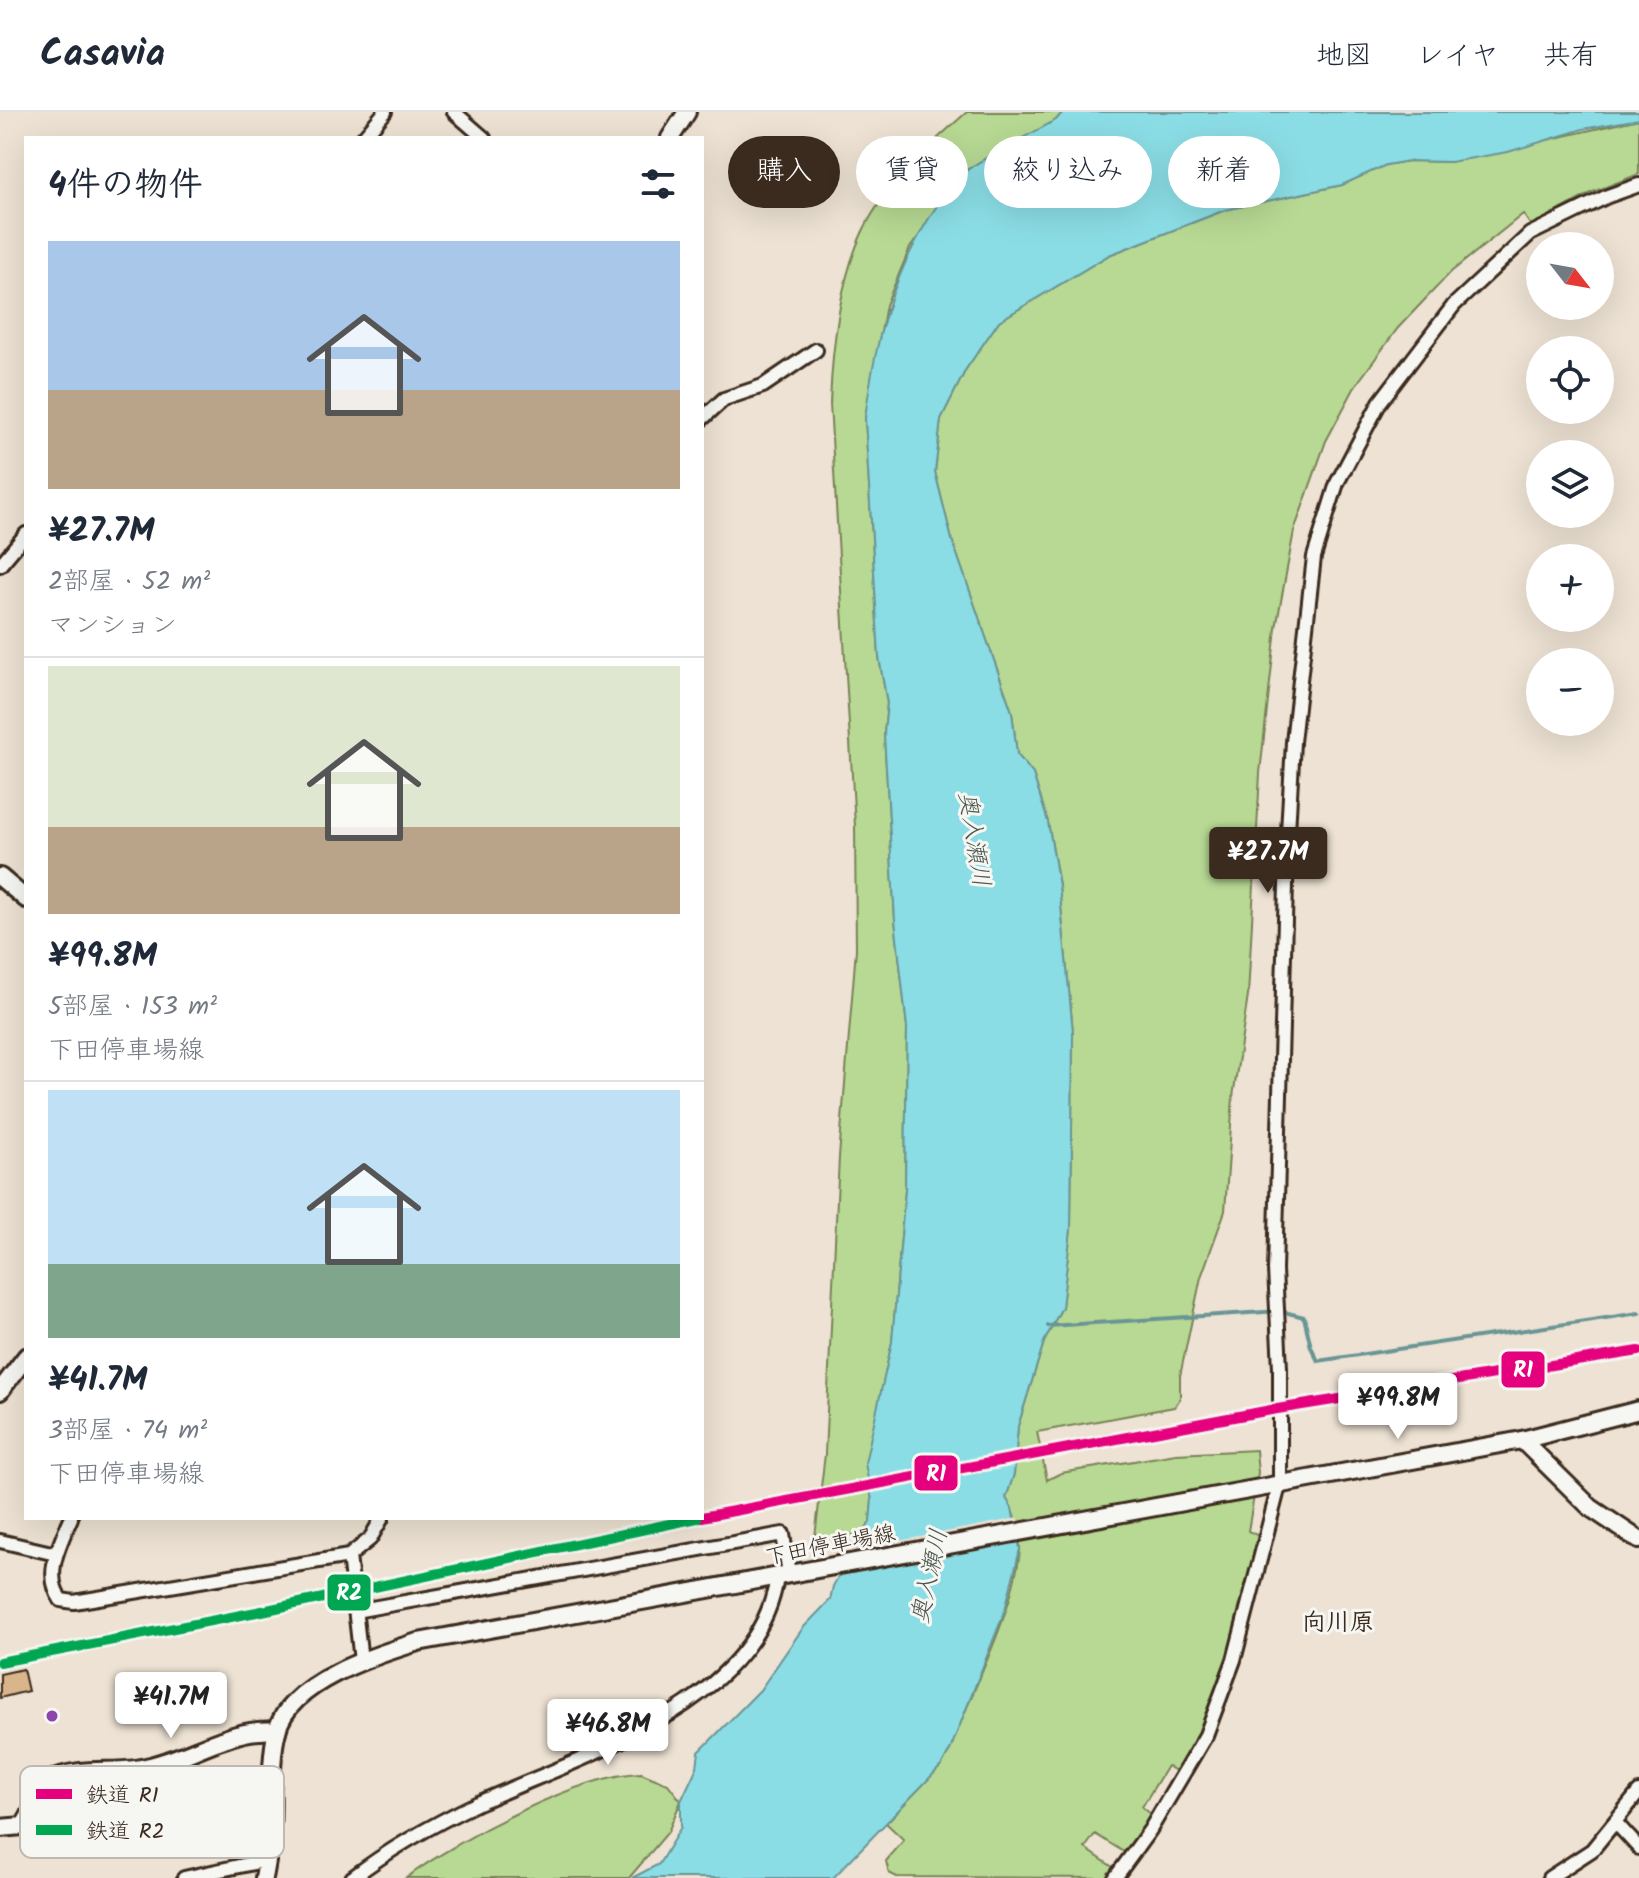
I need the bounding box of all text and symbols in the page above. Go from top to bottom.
text: Casavia [40,25,165,85]
text: 地図 [1316,34,1372,79]
text: レイヤ [1416,34,1499,79]
text: 共有 [1543,34,1599,79]
chip: 購入 [728,136,840,208]
chip: 賃貸 [856,136,968,208]
chip: 絞り込み [984,136,1152,208]
chip: 新着 [1168,136,1280,208]
text: 4件の物件 [48,159,203,213]
icon: filters [636,162,680,206]
north arrow [1526,232,1614,320]
map controls [1526,232,1614,736]
icon: home [292,293,436,437]
button: locate [1526,336,1614,424]
button: layers [1526,440,1614,528]
text: ¥27.7M [48,505,155,559]
button: + [1526,544,1614,632]
text: 2部屋 · 52 m² [48,561,210,603]
text: マンション [48,605,177,647]
button: − [1526,648,1614,736]
icon: home [292,718,436,862]
water label: 奥入瀬川 [947,789,1000,890]
pin: ¥27.7M [1203,827,1333,895]
text: ¥27.7M [1227,832,1309,874]
text: ¥99.8M [48,930,157,984]
text: 5部屋 · 153 m² [48,986,217,1028]
text: 下田停車場線 [48,1030,204,1072]
icon: home [292,1142,436,1286]
line badge: R1 [1500,1350,1546,1389]
text: ¥41.7M [48,1354,148,1408]
text: R1 [1513,1354,1533,1389]
pin: ¥99.8M [1333,1373,1463,1441]
text: ¥99.8M [1356,1378,1440,1420]
text: 3部屋 · 74 m² [48,1410,207,1452]
text: 下田停車場線 [48,1454,204,1496]
line badge: R1 [913,1454,959,1492]
text: R1 [926,1458,946,1493]
street label: 下田停車場線 [762,1517,899,1576]
water label: 奥入瀬川 [901,1525,960,1627]
line badge: R2 [326,1573,372,1612]
text: R2 [336,1577,362,1612]
district label: 向川原 [1302,1604,1374,1643]
pin: ¥41.7M [106,1672,236,1740]
text: ¥41.7M [133,1677,209,1719]
pin: ¥46.8M [543,1699,673,1767]
text: ¥46.8M [565,1704,651,1746]
unlabelled marker [44,1708,60,1724]
legend [20,1766,284,1858]
text: 鉄道 R1 [86,1779,159,1814]
text: 鉄道 R2 [86,1815,164,1850]

